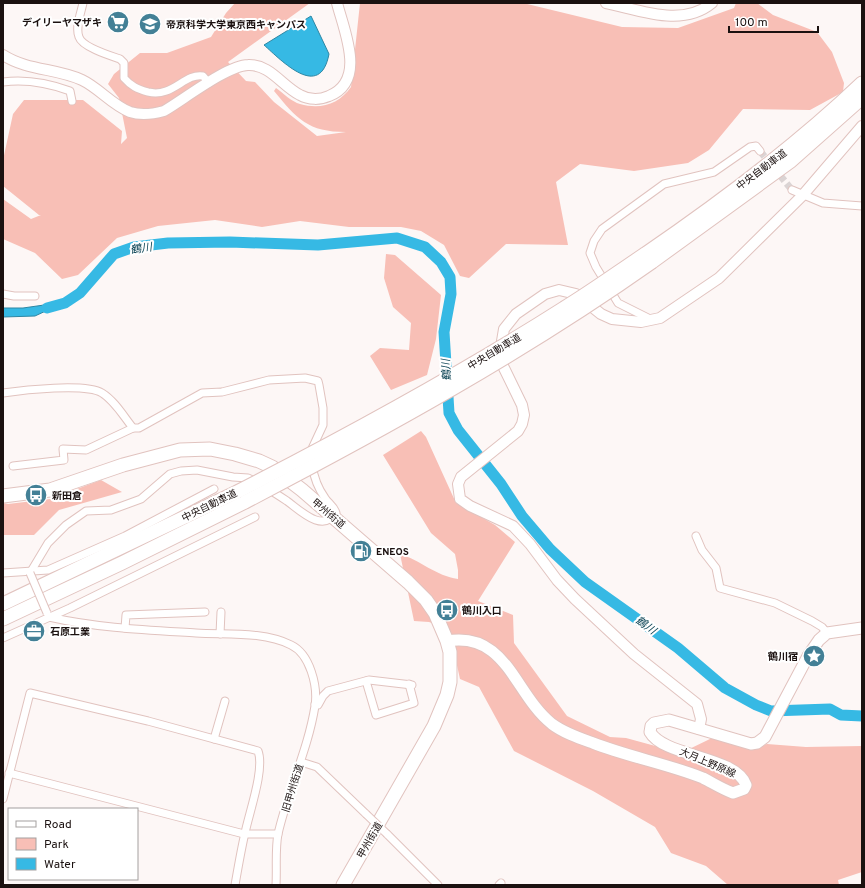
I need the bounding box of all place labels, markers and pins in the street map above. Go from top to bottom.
supermarket icon: デイリーヤマザキ [105,9,131,35]
school or university icon: 帝京科学大学東京西キャンパス [137,11,163,37]
place label: デイリーヤマザキ [22,17,102,30]
place label: 帝京科学大学東京西キャンパス [166,19,306,32]
bus stop icon: 新田倉 [23,482,49,508]
place label: 新田倉 [52,490,82,503]
fuel station icon: ENEOS [348,538,374,564]
place label: ENEOS [376,546,409,559]
bus stop icon: 鶴川入口 [434,597,460,623]
place label: 鶴川入口 [461,605,502,618]
office icon: 石原工業 [21,618,47,644]
place label: 石原工業 [50,626,90,639]
place icon: 鶴川宿 [801,643,827,669]
place label: 鶴川宿 [767,651,798,664]

